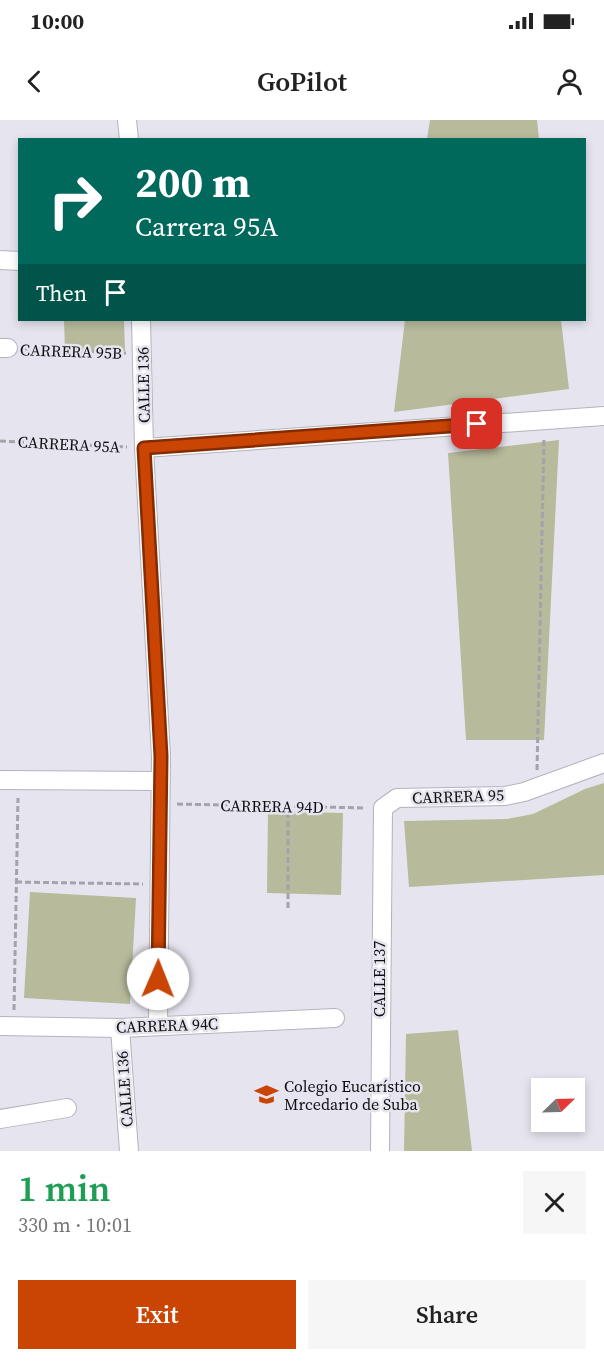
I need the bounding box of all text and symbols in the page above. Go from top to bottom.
text: 10:00 [30,6,84,36]
text: GoPilot [257,63,347,100]
icon: back [18,65,51,98]
icon: person [553,65,586,98]
text: 200 m [135,153,250,211]
icon: right [36,162,114,240]
text: Carrera 95A [135,208,278,245]
icon: arrive [99,276,132,309]
text: Then [36,278,87,308]
street label: CARRERA 95B [20,338,122,364]
street label: CALLE 136 [131,347,155,423]
pin [451,398,502,449]
icon: arrive [460,407,493,440]
street label: CARRERA 95A [17,430,121,458]
street label: CARRERA 95 [412,783,504,809]
street label: CARRERA 94D [220,794,324,818]
street label: CALLE 137 [368,941,390,1017]
position arrow [126,947,190,1011]
street label: CARRERA 94C [116,1012,218,1038]
street label: CALLE 136 [110,1050,138,1128]
place label: Colegio Eucarístico Mrcedario de Suba [284,1075,421,1115]
north arrow [531,1078,585,1132]
map controls [531,1078,585,1132]
school or university icon: Colegio Eucarístico Mrcedario de Suba [253,1082,279,1108]
text: 1 min [18,1164,110,1213]
button: close [523,1171,586,1234]
text: 330 m · 10:01 [18,1211,132,1239]
button: Exit [18,1280,296,1349]
button: Share [308,1280,586,1349]

